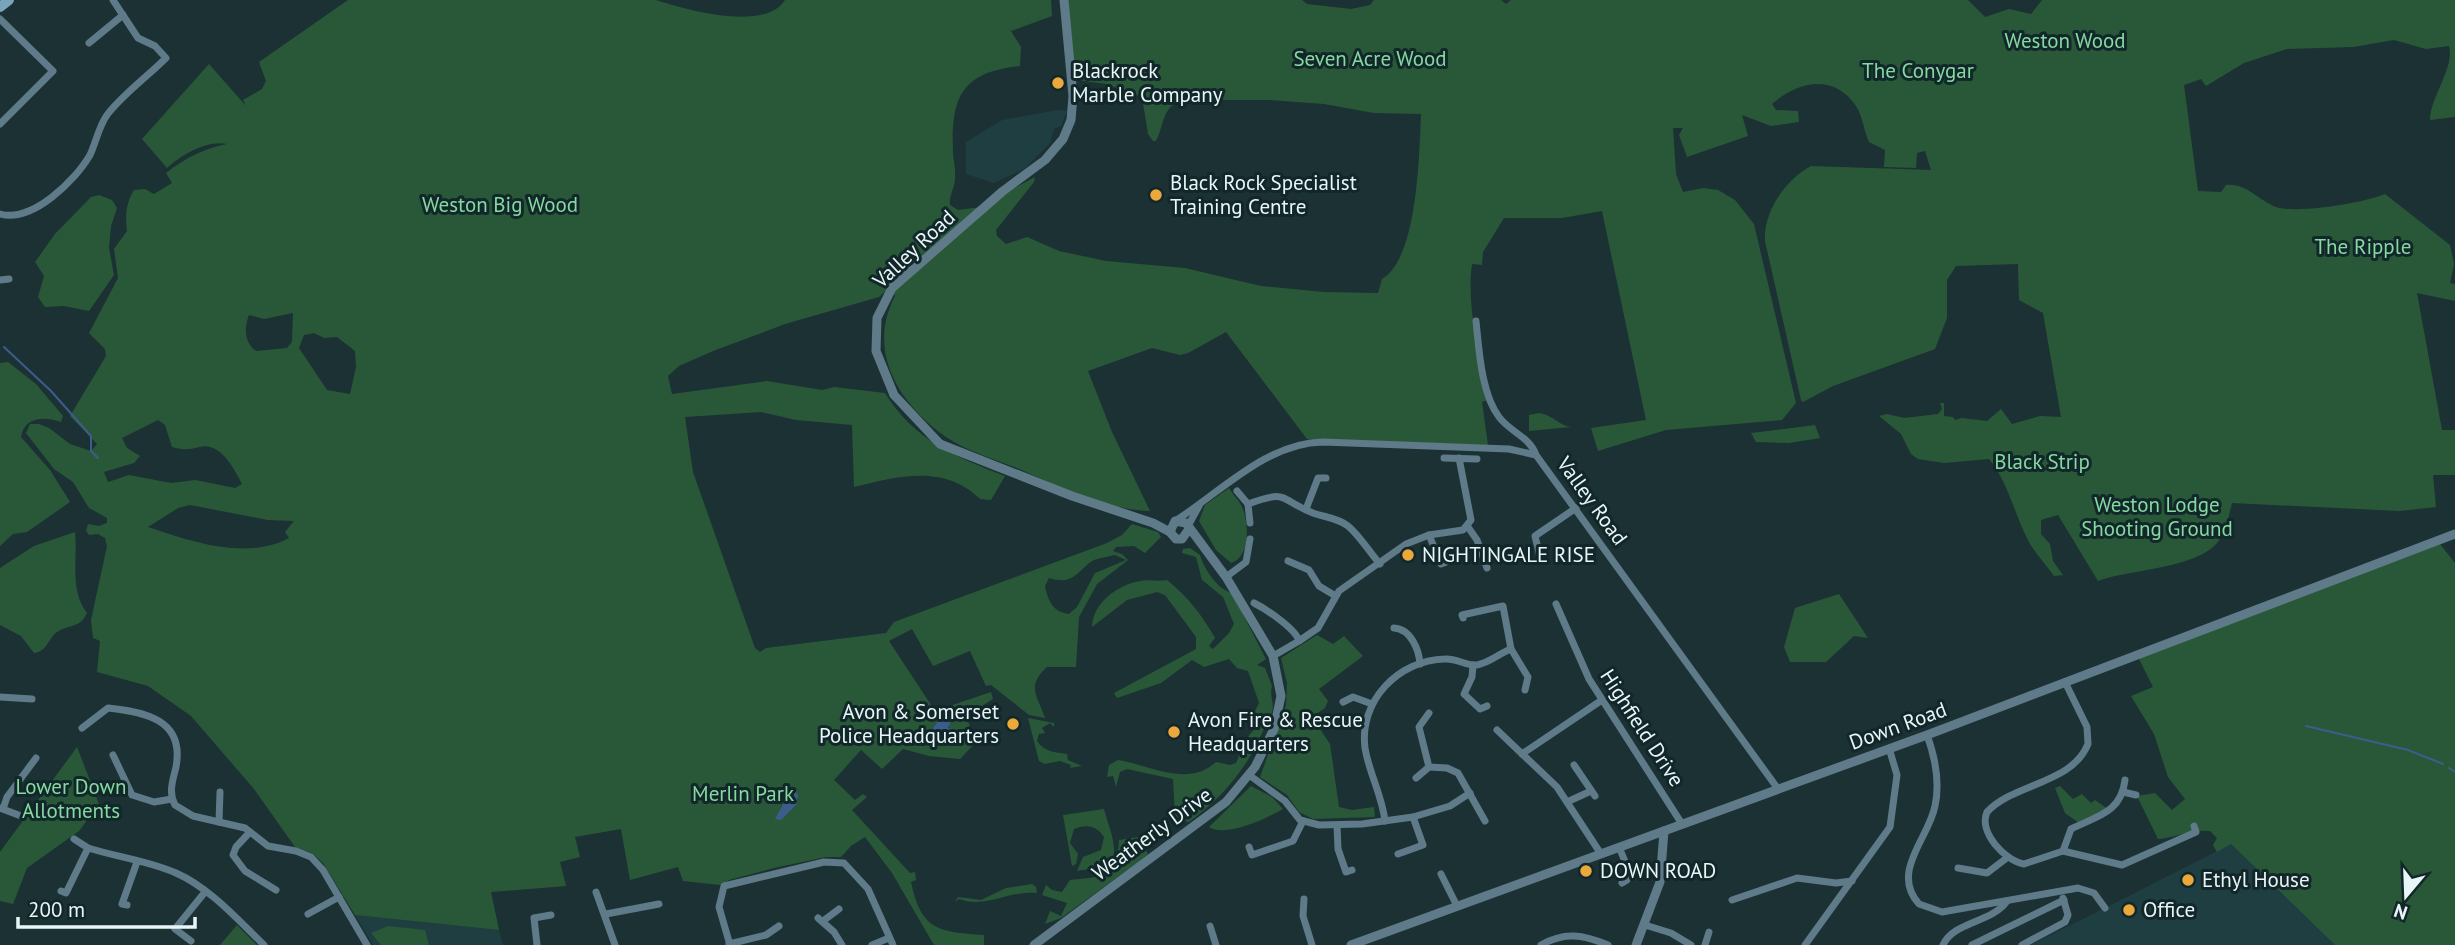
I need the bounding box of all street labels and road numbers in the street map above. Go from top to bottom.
street label: Valley Road [866,204,960,294]
street label: Valley Road [1551,450,1634,550]
street label: Highfield Drive [1594,664,1690,792]
street label: Down Road [1845,695,1950,756]
street label: Weatherly Drive [1086,781,1217,886]

